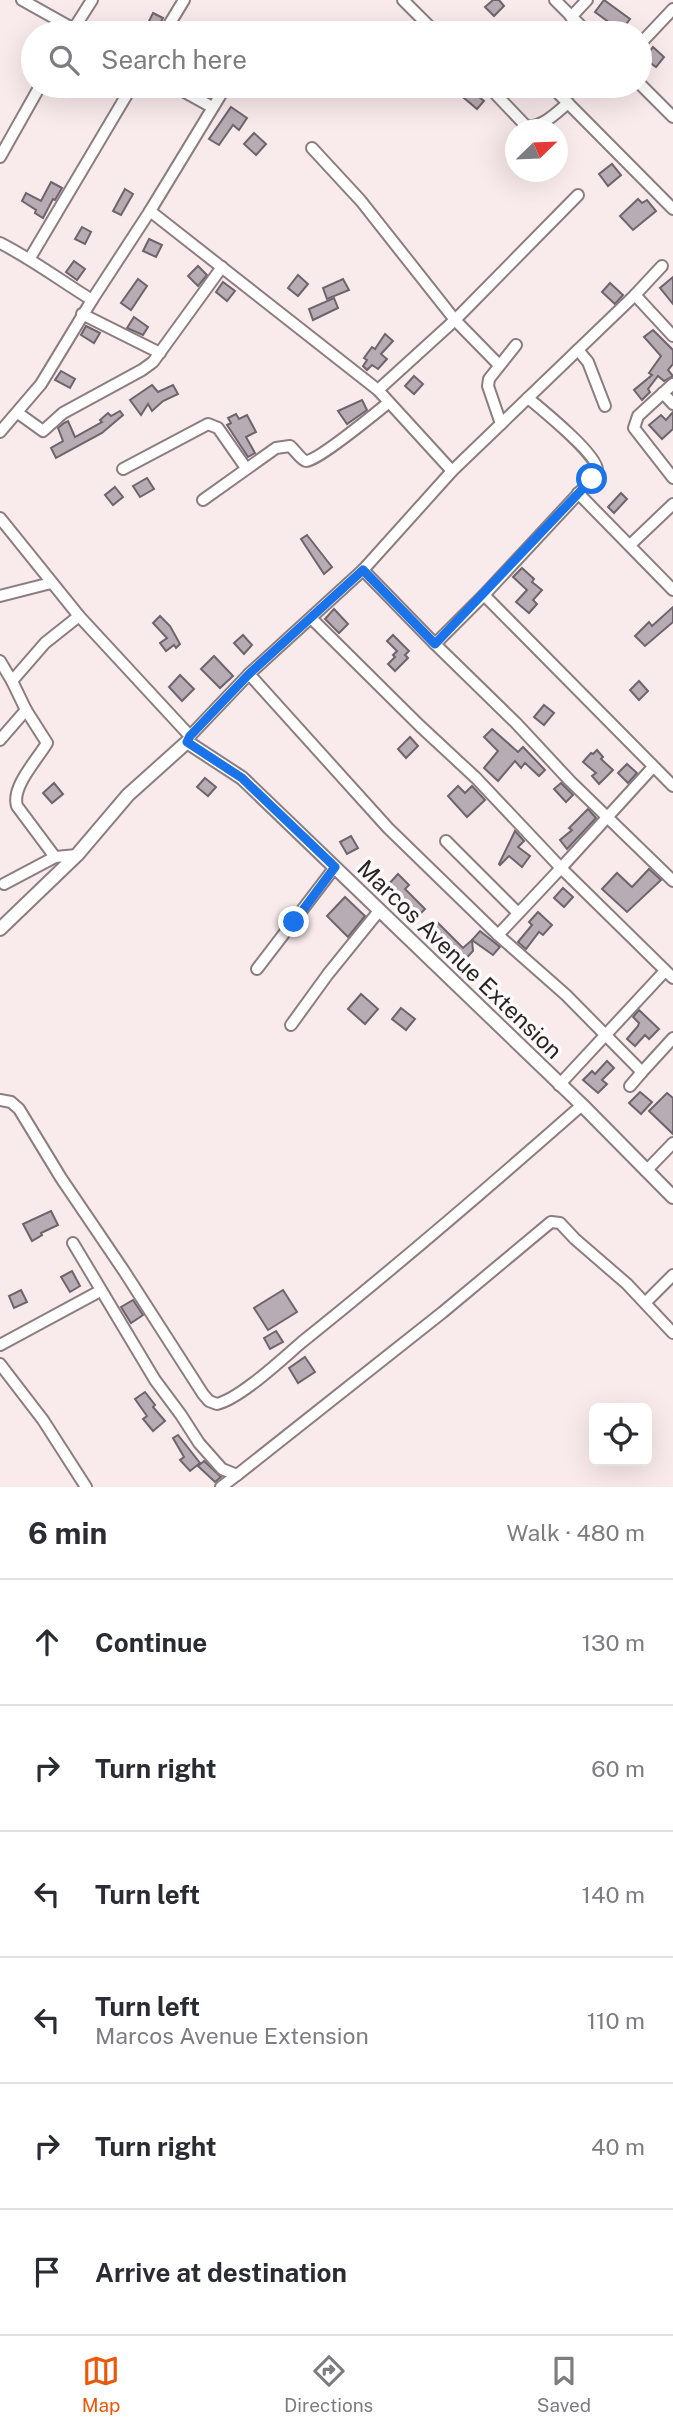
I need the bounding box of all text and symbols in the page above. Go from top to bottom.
search box [21,21,652,98]
icon: search [45,41,83,79]
text: Search here [101,44,247,75]
north arrow [505,119,568,182]
route start [576,463,607,494]
street label: Marcos Avenue Extension [352,854,568,1064]
route end [278,906,309,937]
map controls [589,1403,652,1466]
button: locate [589,1403,652,1466]
text: 6 min [28,1515,107,1551]
text: Walk · 480 m [507,1519,645,1546]
icon: ahead [28,1623,66,1661]
text: Continue [95,1627,207,1658]
text: 130 m [582,1629,645,1656]
icon: right [28,1749,66,1787]
text: Turn right [95,1753,217,1784]
text: 60 m [591,1755,645,1782]
icon: left [28,1875,66,1913]
text: Turn left [95,1879,200,1910]
text: 140 m [582,1881,645,1908]
text: Turn left [95,1991,200,2022]
icon: left [28,2001,66,2039]
text: 110 m [587,2007,645,2034]
text: Marcos Avenue Extension [95,2022,369,2049]
icon: right [28,2127,66,2165]
text: Turn right [95,2131,217,2162]
text: 40 m [591,2133,645,2160]
icon: arrive [28,2253,66,2291]
text: Arrive at destination [95,2257,347,2288]
tab: Map [82,2352,120,2416]
tab: Directions [284,2352,373,2416]
tab: Saved [537,2352,591,2416]

